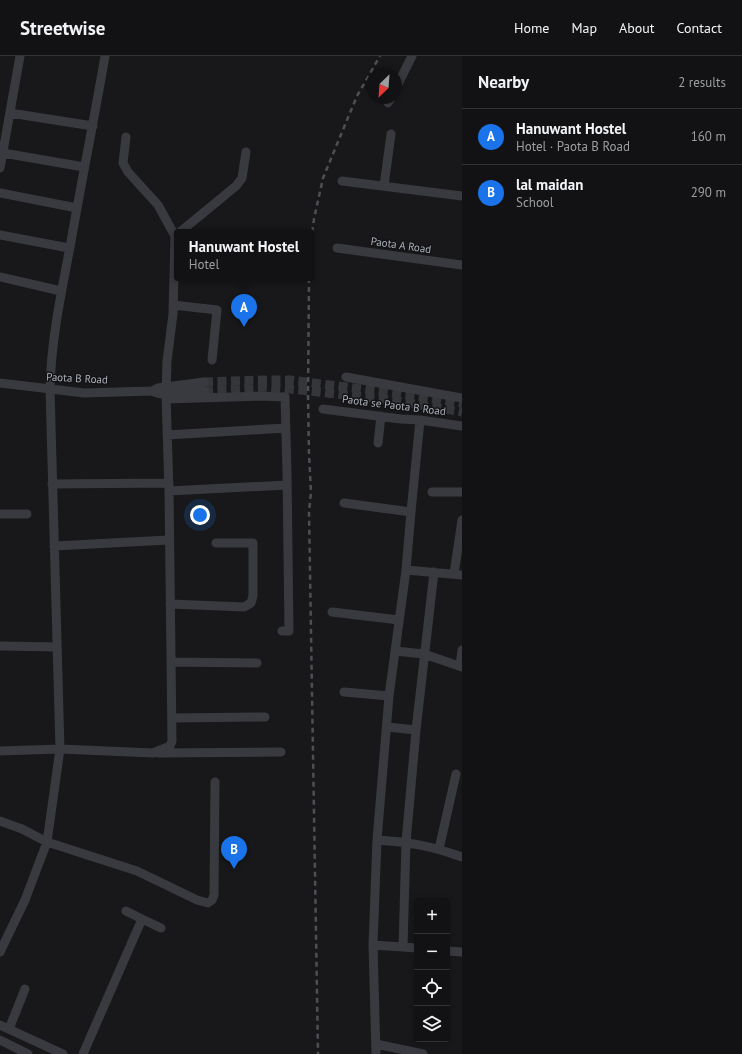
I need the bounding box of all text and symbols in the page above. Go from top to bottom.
text: Streetwise [20,16,105,40]
text: Home [514,19,549,37]
text: Map [571,19,597,37]
text: About [619,19,655,37]
text: Contact [677,19,722,37]
north arrow [366,68,402,104]
text: Nearby [478,71,529,93]
text: 2 results [678,74,726,91]
text: Hanuwant Hostel [516,119,626,138]
text: A [487,128,495,145]
text: 160 m [691,128,726,145]
text: Hotel · Paota B Road [516,138,630,155]
text: lal maidan [516,175,583,194]
text: B [487,184,495,201]
text: 290 m [691,184,726,201]
text: School [516,194,554,211]
popup [174,229,314,281]
street label: Paota A Road [370,234,432,256]
text: Hanuwant Hostel [189,237,299,256]
text: Hotel [189,256,219,273]
pin: A [231,294,257,327]
street label: Paota B Road [46,369,108,387]
street label: Paota se Paota B Road [341,392,447,418]
your location [190,505,210,525]
pin: B [221,836,247,869]
map controls [414,898,450,1042]
button: + [414,898,450,934]
button: − [414,934,450,970]
button: locate [414,970,450,1006]
button: layers [414,1006,450,1042]

